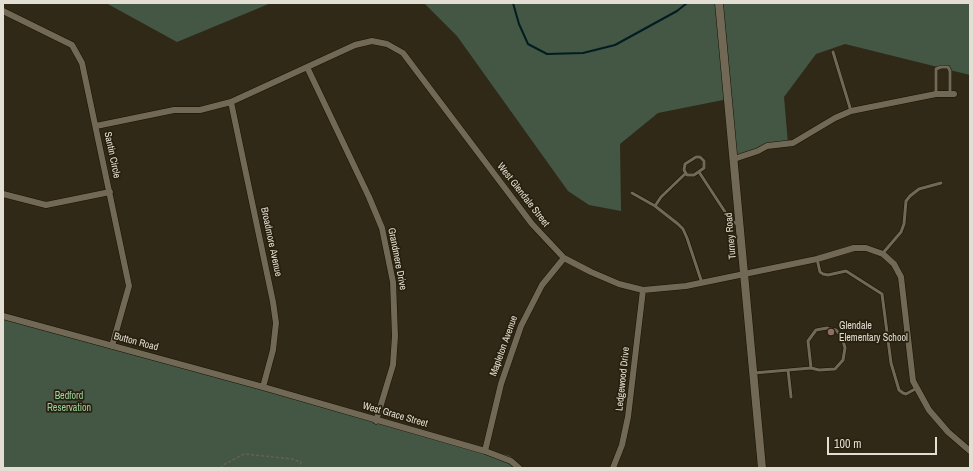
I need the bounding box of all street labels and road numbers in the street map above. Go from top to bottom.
street label: Santin Circle [101,131,123,179]
street label: West Glendale Street [494,161,552,229]
street label: Broadmore Avenue [258,206,284,278]
street label: Turney Road [723,212,739,260]
street label: Grandmere Drive [385,227,409,291]
street label: Mapleton Avenue [487,314,521,378]
street label: Button Road [112,330,160,354]
street label: Ledgewood Drive [614,346,632,412]
street label: West Grace Street [361,400,429,430]

